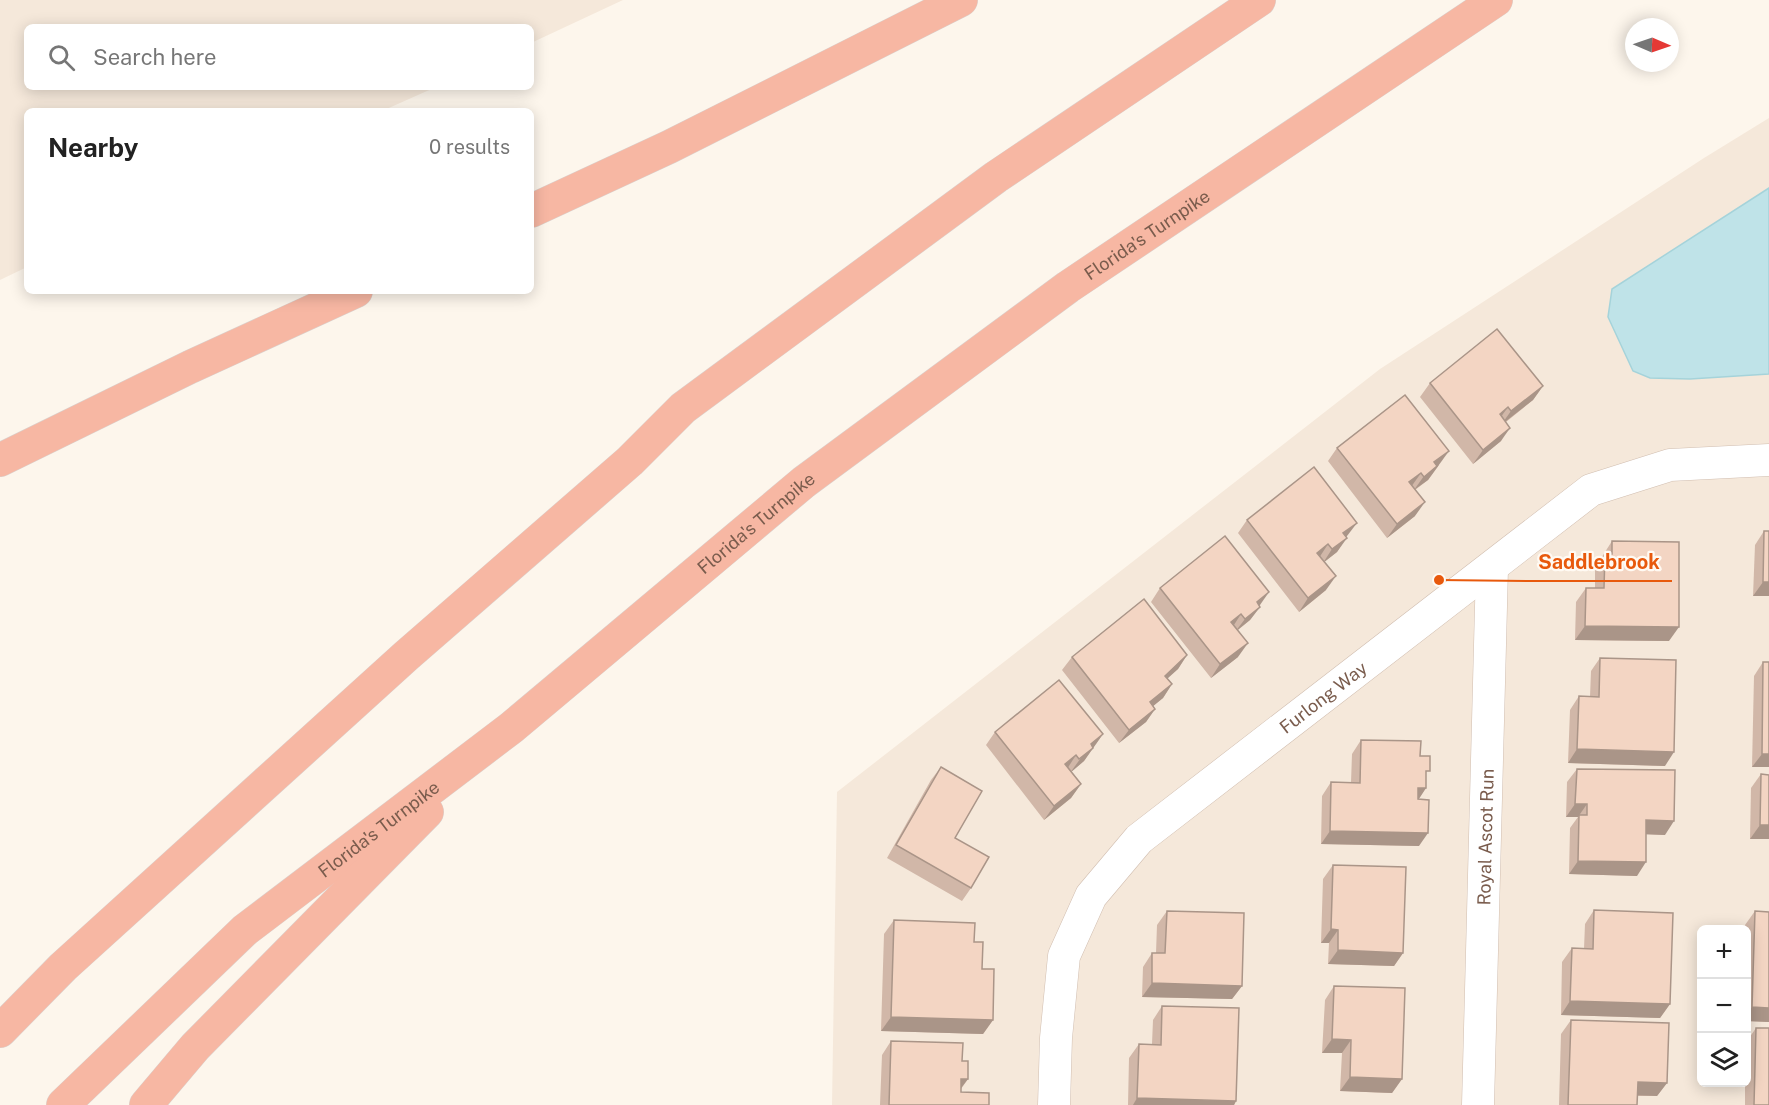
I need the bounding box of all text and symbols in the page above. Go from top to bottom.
north arrow [1625,18,1679,72]
search box [24,24,534,90]
icon: search [45,41,78,74]
text: Search here [93,44,217,70]
text: Nearby [48,132,138,163]
text: 0 results [429,135,510,159]
street label: Florida's Turnpike [1080,185,1213,284]
street label: Florida's Turnpike [693,467,818,578]
callout: Saddlebrook [1526,543,1672,581]
text: Saddlebrook [1538,550,1660,574]
street label: Furlong Way [1275,657,1371,737]
street label: Royal Ascot Run [1473,768,1497,906]
street label: Florida's Turnpike [314,776,443,881]
map controls [1697,925,1751,1087]
button: + [1697,925,1751,979]
button: − [1697,979,1751,1033]
button: layers [1697,1033,1751,1087]

